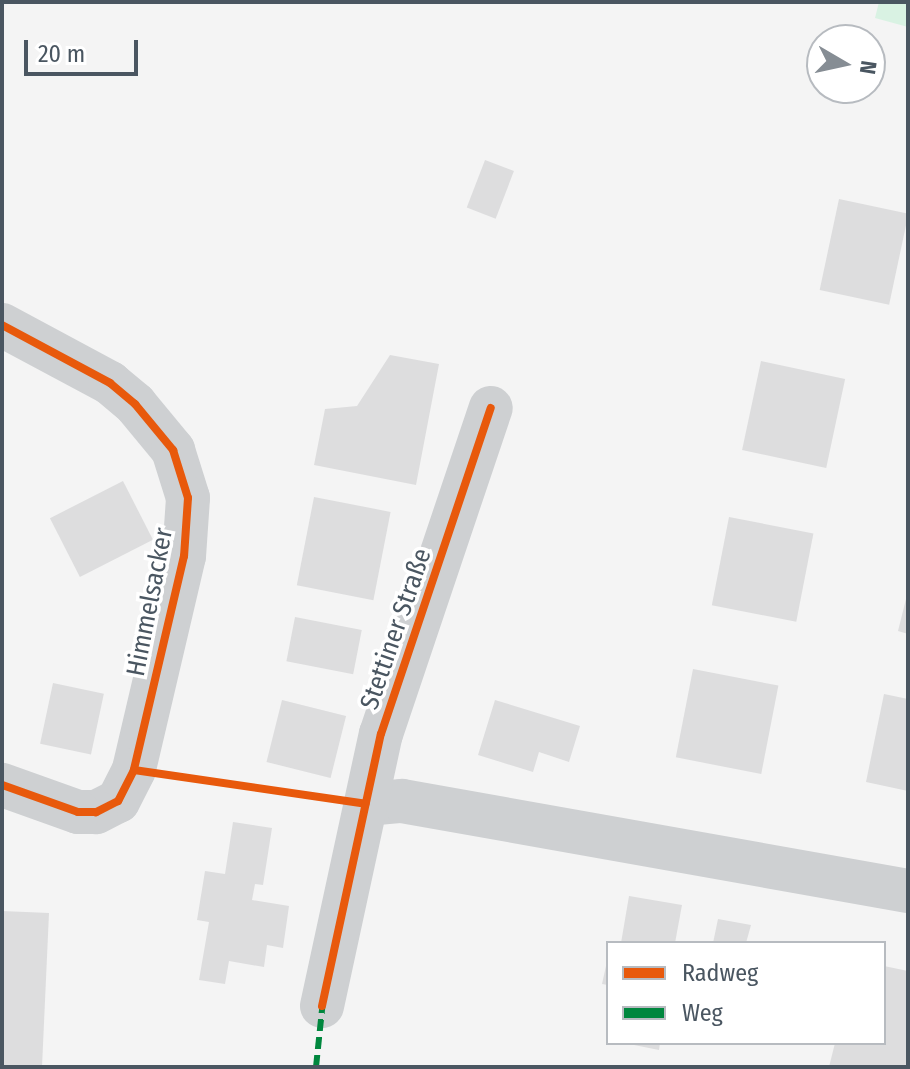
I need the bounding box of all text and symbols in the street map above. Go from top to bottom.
scale bar [28,24,142,74]
north arrow [806,24,886,104]
text: 20 m [38,40,85,68]
text: N [854,59,883,76]
street label: Himmelsacker [120,525,180,679]
street label: Stettiner Straße [354,544,438,714]
legend [606,941,886,1045]
text: Radweg [682,959,758,987]
text: Weg [682,999,723,1027]

